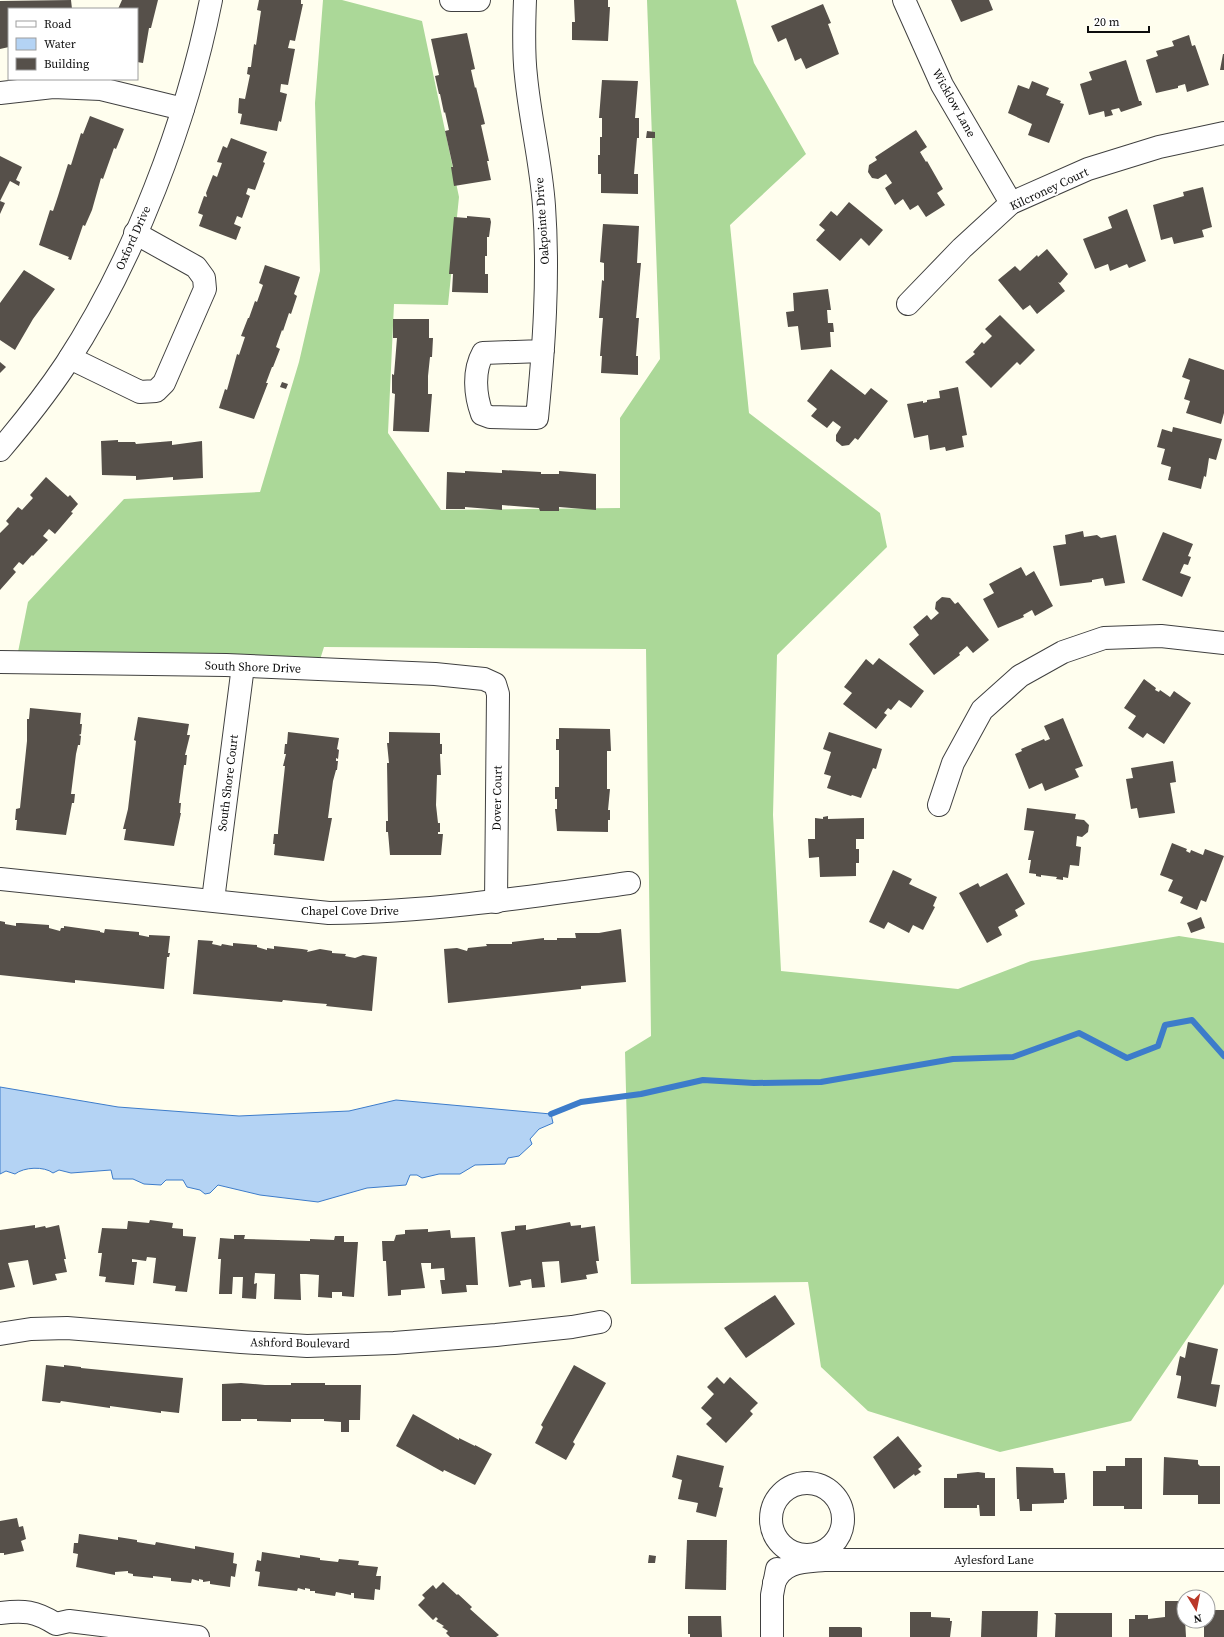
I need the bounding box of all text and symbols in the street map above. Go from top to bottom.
legend [8,8,138,80]
scale bar [1088,8,1149,34]
text: 20 m [1094,14,1120,30]
text: Road [44,16,71,32]
text: Water [44,36,76,52]
text: Building [44,56,89,72]
street label: Wicklow Lane [929,66,979,140]
street label: Kilcroney Court [1007,164,1091,214]
street label: Oakpointe Drive [531,177,553,265]
street label: Oxford Drive [112,203,154,273]
street label: South Shore Drive [205,657,301,677]
street label: South Shore Court [214,734,242,832]
street label: Dover Court [488,765,506,831]
street label: Chapel Cove Drive [301,903,399,919]
street label: Ashford Boulevard [250,1334,350,1352]
street label: Aylesford Lane [954,1552,1034,1568]
north arrow [1176,1589,1216,1629]
text: N [1192,1610,1203,1626]

